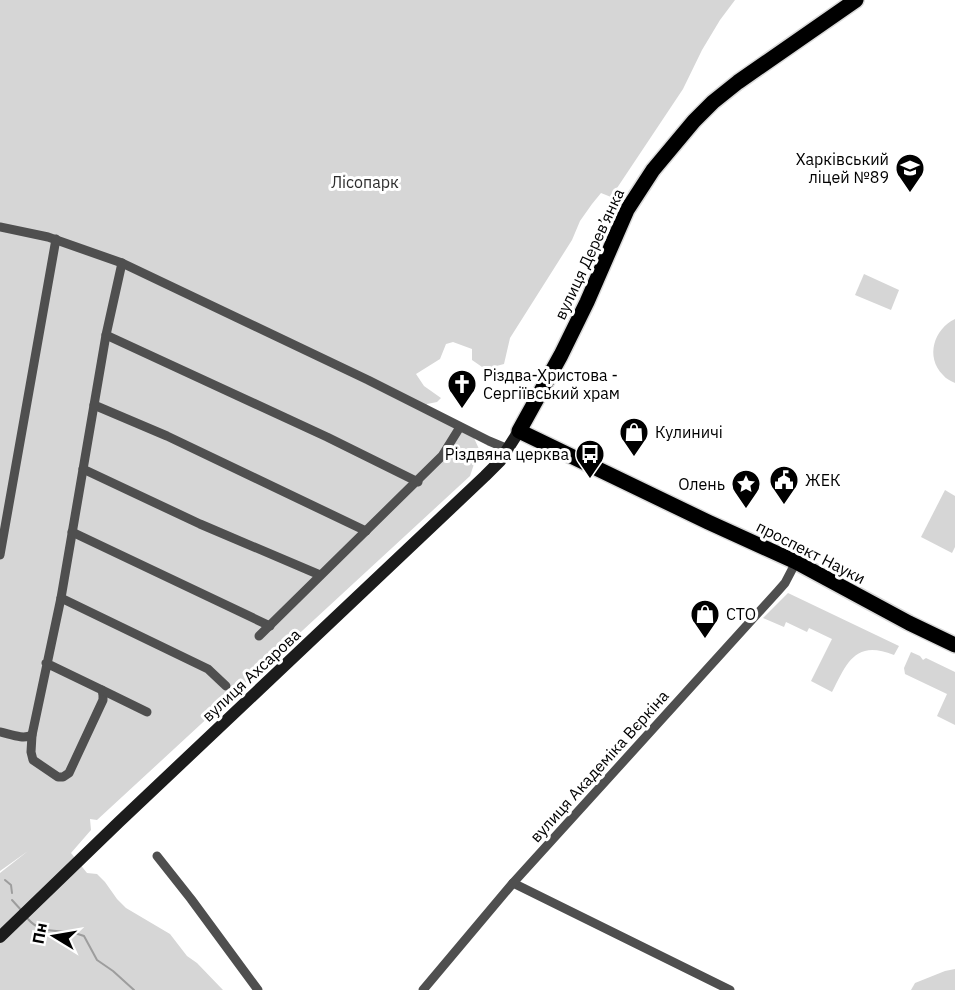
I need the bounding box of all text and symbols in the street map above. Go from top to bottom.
place label: Харківський ліцей №89 [796,149,889,187]
school or university icon: Харківський ліцей №89 [894,152,926,194]
park label: Лісопарк [331,172,399,192]
street label: вулиця Дерев’янка [550,185,628,323]
place label: Різдва-Христова - Сергіївський храм [483,365,620,403]
church icon: Різдва-Христова - Сергіївський храм [446,368,478,410]
shop icon: Кулиничі [618,416,650,458]
place label: Кулиничі [655,422,723,442]
bus stop icon: Різдвяна церква [574,438,606,480]
place label: Різдвяна церква [445,444,569,464]
public building icon: ЖЕК [768,464,800,506]
place icon: Олень [730,468,762,510]
place label: ЖЕК [805,470,841,490]
place label: Олень [678,474,725,494]
street label: проспект Науки [753,516,869,588]
shop icon: СТО [689,598,721,640]
place label: СТО [726,604,756,624]
street label: вулиця Ахсарова [198,624,305,726]
street label: вулиця Академіка Вєркіна [525,685,673,846]
north arrow [24,906,84,966]
text: Пн [27,921,51,945]

